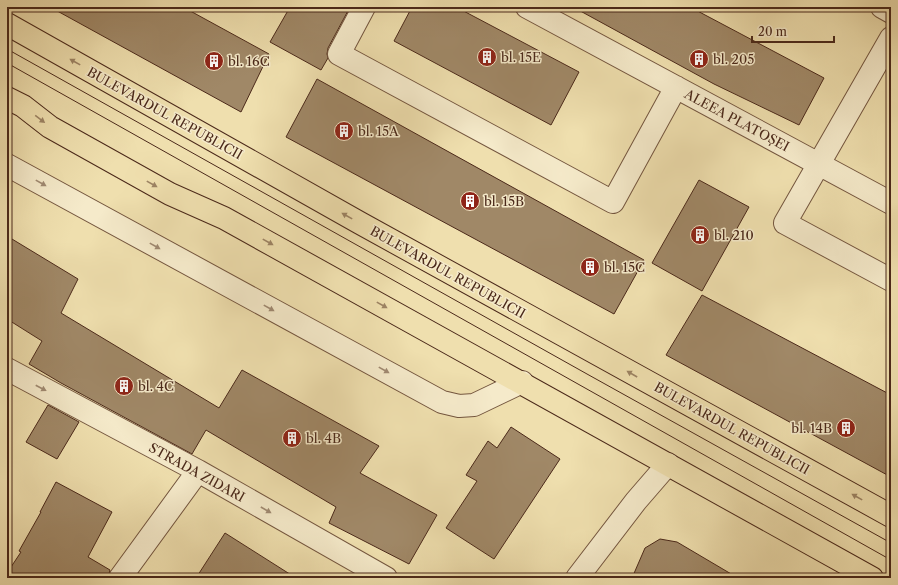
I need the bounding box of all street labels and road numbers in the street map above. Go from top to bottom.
street label: BULEVARDUL REPUBLICII [84,63,246,163]
street label: ALEEA PLATOȘEI [680,85,792,155]
street label: BULEVARDUL REPUBLICII [367,222,529,322]
street label: BULEVARDUL REPUBLICII [651,378,813,478]
street label: STRADA ZIDARI [146,439,248,505]

